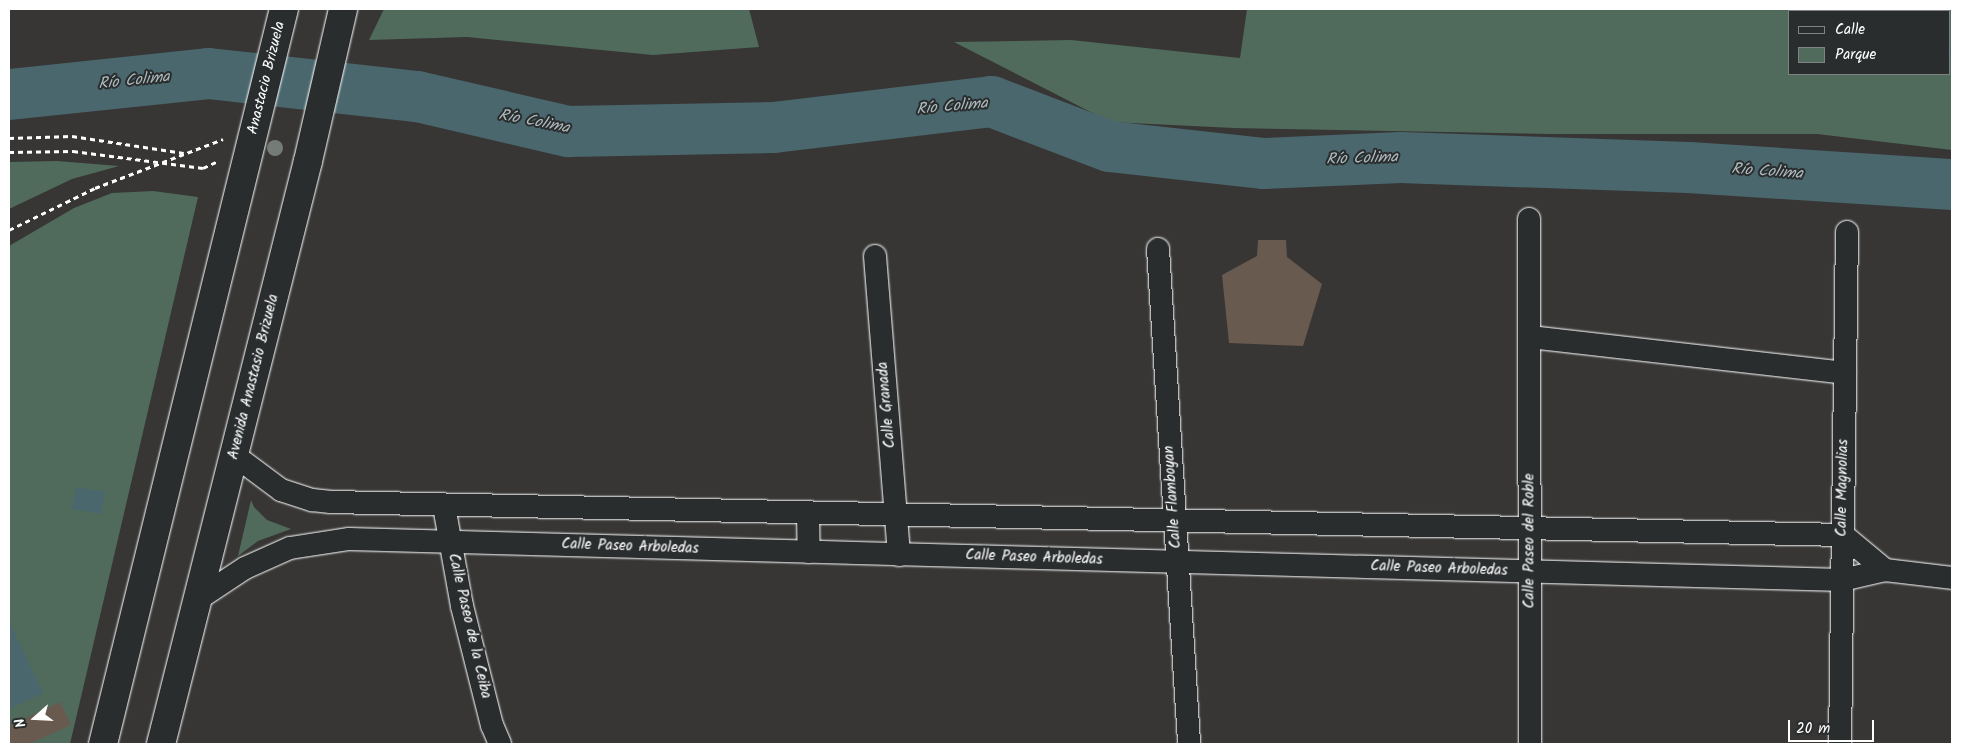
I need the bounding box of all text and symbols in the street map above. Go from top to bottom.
legend [1788,10,1951,75]
text: Calle [1835,18,1865,42]
street label: Anastacio Brizuela [244,20,290,136]
text: Parque [1835,43,1876,67]
water label: Río Colima [97,68,171,94]
water label: Río Colima [915,94,989,120]
water label: Río Colima [497,106,571,138]
water label: Río Colima [1326,148,1398,170]
water label: Río Colima [1731,160,1803,184]
street label: Avenida Anastasio Brizuela [225,292,283,462]
street label: Calle Granada [874,361,900,449]
street label: Calle Magnolias [1833,439,1853,537]
street label: Calle Flamboyan [1160,445,1186,549]
street label: Calle Paseo del Roble [1521,473,1539,609]
street label: Calle Paseo Arboledas [561,536,699,558]
street label: Calle Paseo Arboledas [965,547,1103,569]
street label: Calle Paseo de la Ceiba [444,552,494,700]
street label: Calle Paseo Arboledas [1370,558,1508,580]
north arrow [10,693,60,743]
scale bar [1791,710,1877,742]
text: N [9,715,33,731]
text: 20 m [1796,717,1830,741]

